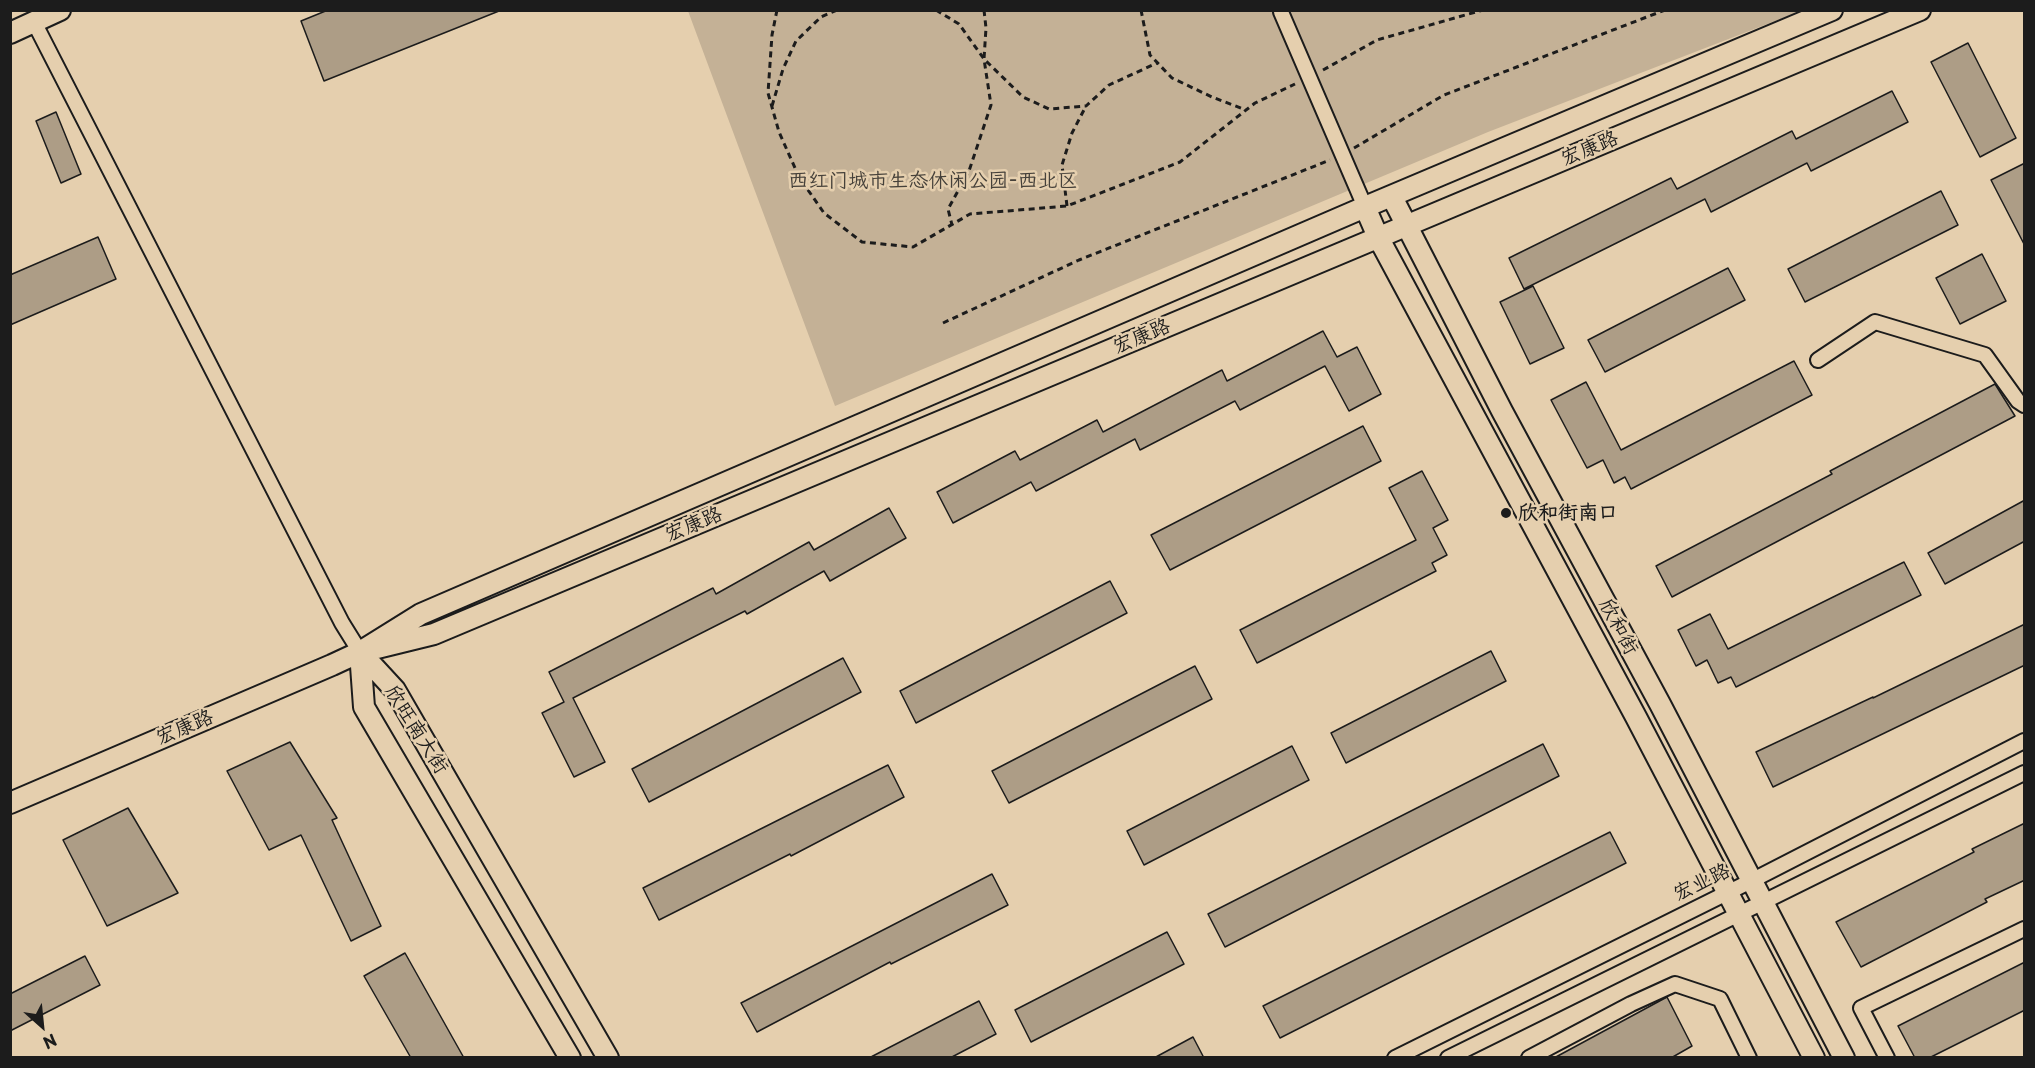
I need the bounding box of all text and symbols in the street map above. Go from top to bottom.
street label: 宏康路 [1558,126,1622,172]
park label: 西红门城市生态休闲公园-西北区 [788,169,1078,193]
street label: 宏康路 [1110,314,1174,360]
place label: 欣和街南口 [1518,501,1618,525]
street label: 宏康路 [662,502,726,548]
marker: 欣和街南口 [1499,506,1513,520]
street label: 欣和街 [1593,595,1643,659]
street label: 欣旺南大街 [379,681,453,779]
street label: 宏康路 [153,705,217,751]
street label: 宏业路 [1670,859,1734,907]
north arrow [12,996,72,1056]
text: N [39,1028,61,1056]

